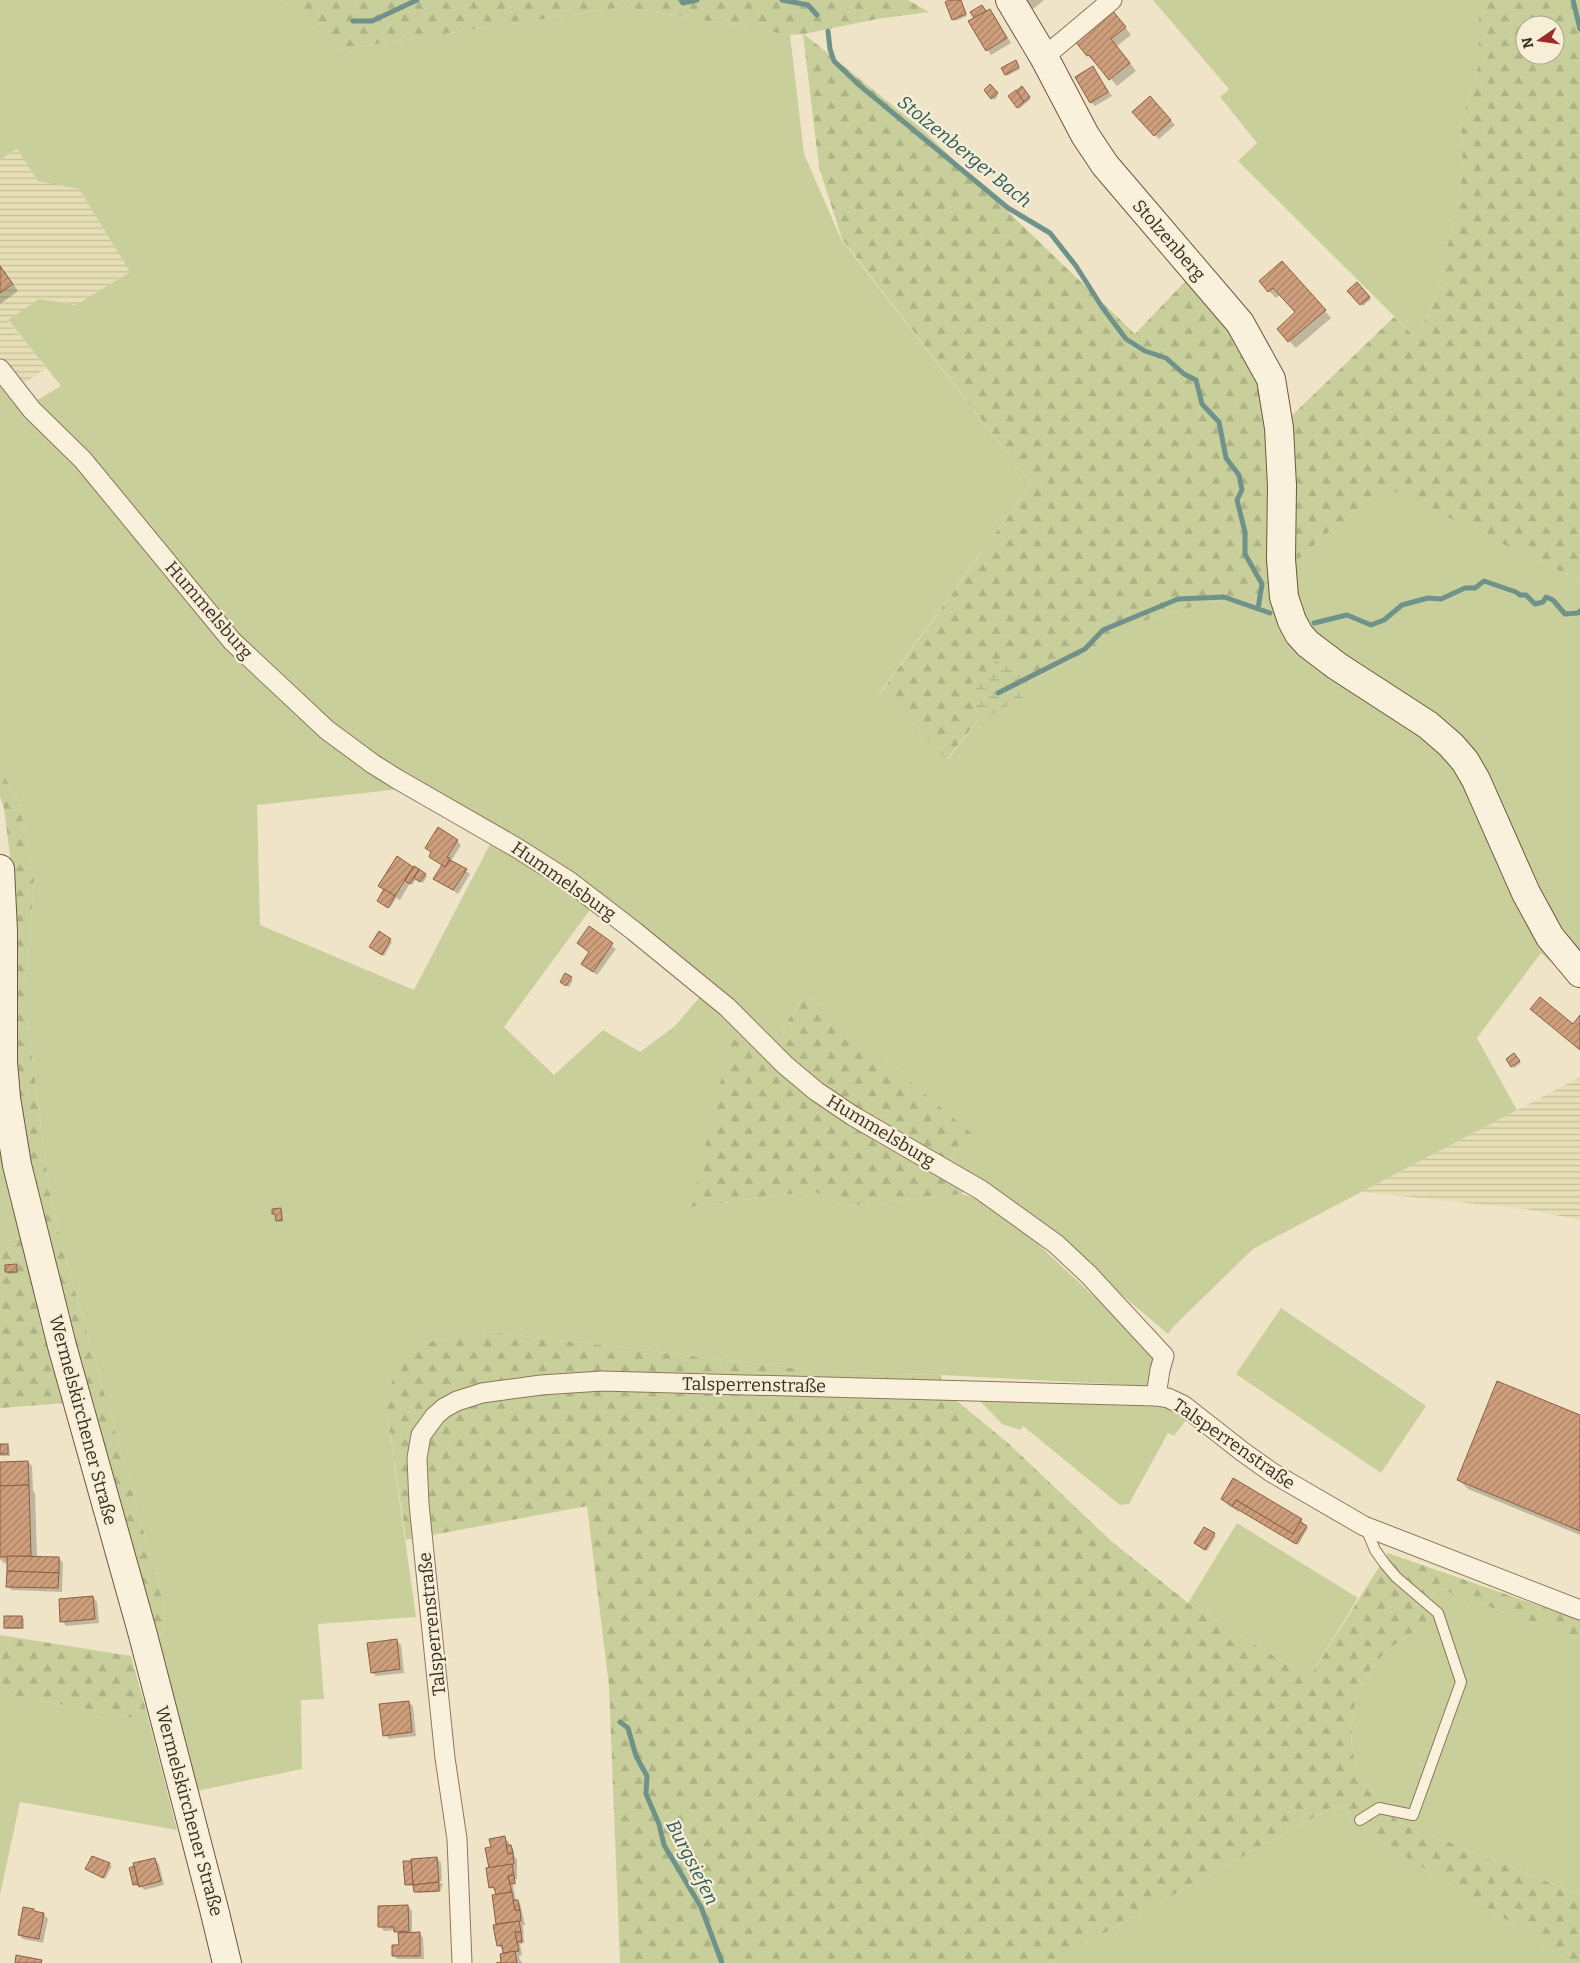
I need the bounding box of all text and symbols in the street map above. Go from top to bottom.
north arrow [1515,15,1565,65]
text: N [1518,35,1537,50]
water label: Stolzenberger Bach [893,90,1036,212]
street label: Stolzenberg [1128,195,1210,285]
street label: Hummelsburg [160,556,258,664]
street label: Hummelsburg [507,837,621,925]
street label: Hummelsburg [823,1090,939,1172]
street label: Wermelskirchener Straße [44,1312,122,1528]
street label: Talsperrenstraße [682,1373,826,1397]
street label: Talsperrenstraße [1169,1394,1299,1494]
street label: Talsperrenstraße [414,1551,450,1697]
street label: Wermelskirchener Straße [150,1703,228,1919]
water label: Burgsiefen [661,1816,724,1909]

